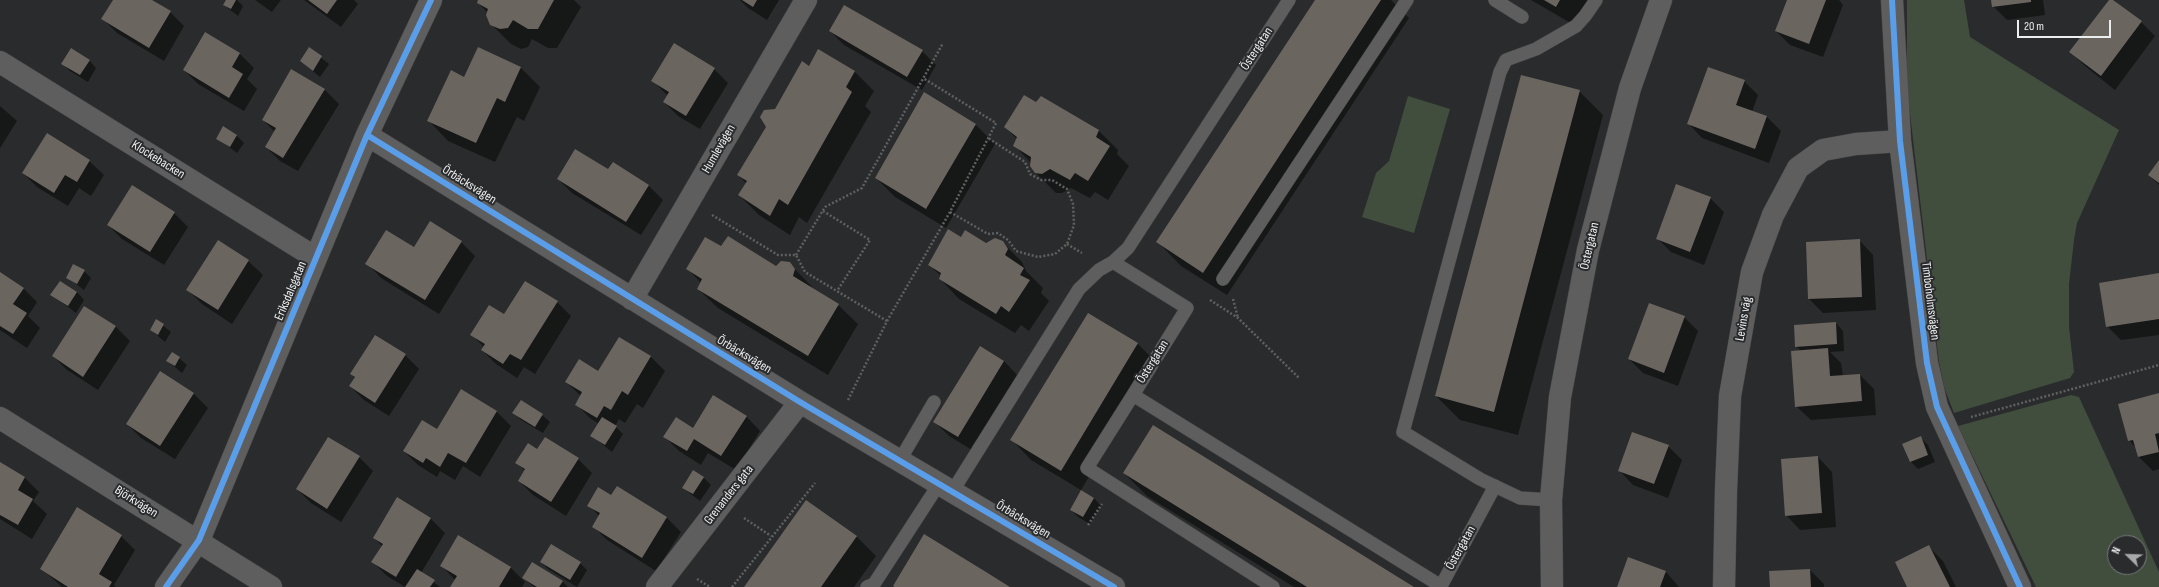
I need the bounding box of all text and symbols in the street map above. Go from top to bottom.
scale bar [2019,12,2113,38]
text: 20 m [2024,19,2044,34]
street label: Östergatan [1237,25,1277,73]
street label: Humlevägen [699,122,739,176]
street label: Klockebacken [128,137,188,183]
street label: Örbäcksvägen [439,162,499,208]
street label: Östergatan [1577,221,1603,271]
street label: Eriksdalsgatan [272,259,310,323]
street label: Timboholmsvägen [1917,261,1943,341]
street label: Levins väg [1732,296,1756,342]
street label: Örbäcksvägen [714,333,774,377]
street label: Östergatan [1134,337,1172,387]
street label: Grenanders gata [701,462,757,528]
street label: Björkvägen [112,483,160,521]
street label: Örbäcksvägen [993,498,1053,542]
street label: Östergatan [1443,523,1479,573]
north arrow [2107,535,2147,575]
text: N [2109,545,2124,556]

